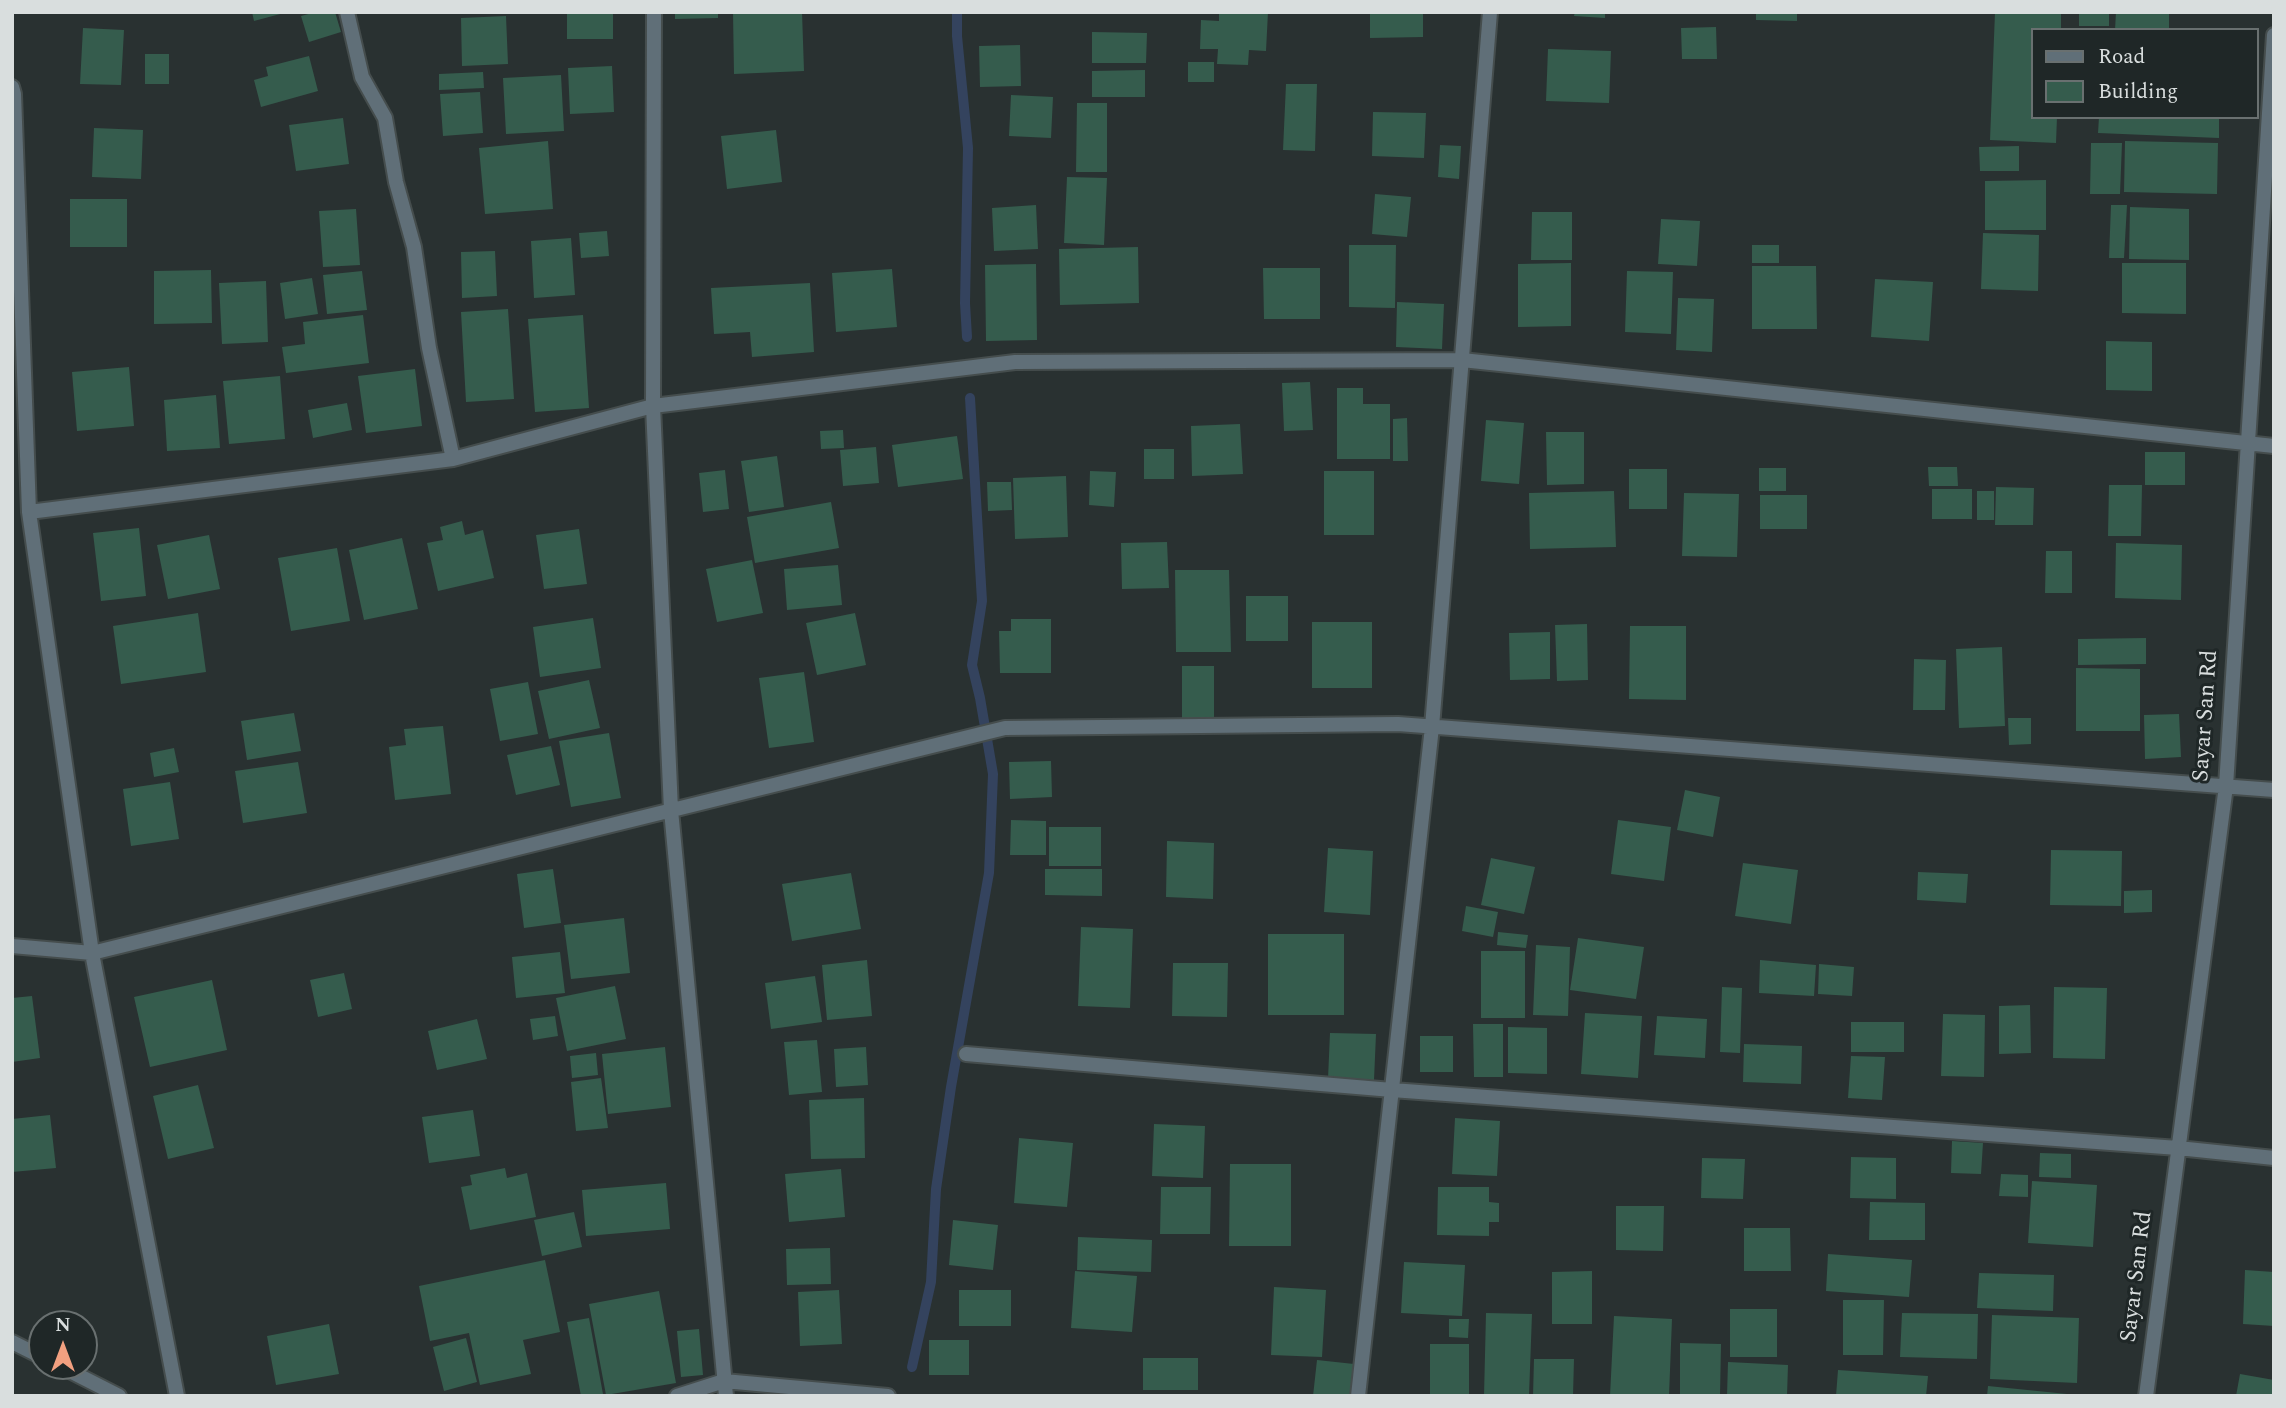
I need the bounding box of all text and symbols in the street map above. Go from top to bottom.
legend [2030,28,2258,119]
text: Road [2098,41,2145,73]
text: Building [2098,76,2178,108]
street label: Sayar San Rd [2189,649,2225,783]
street label: Sayar San Rd [2116,1210,2160,1344]
north arrow [28,1310,98,1380]
text: N [55,1311,71,1340]

